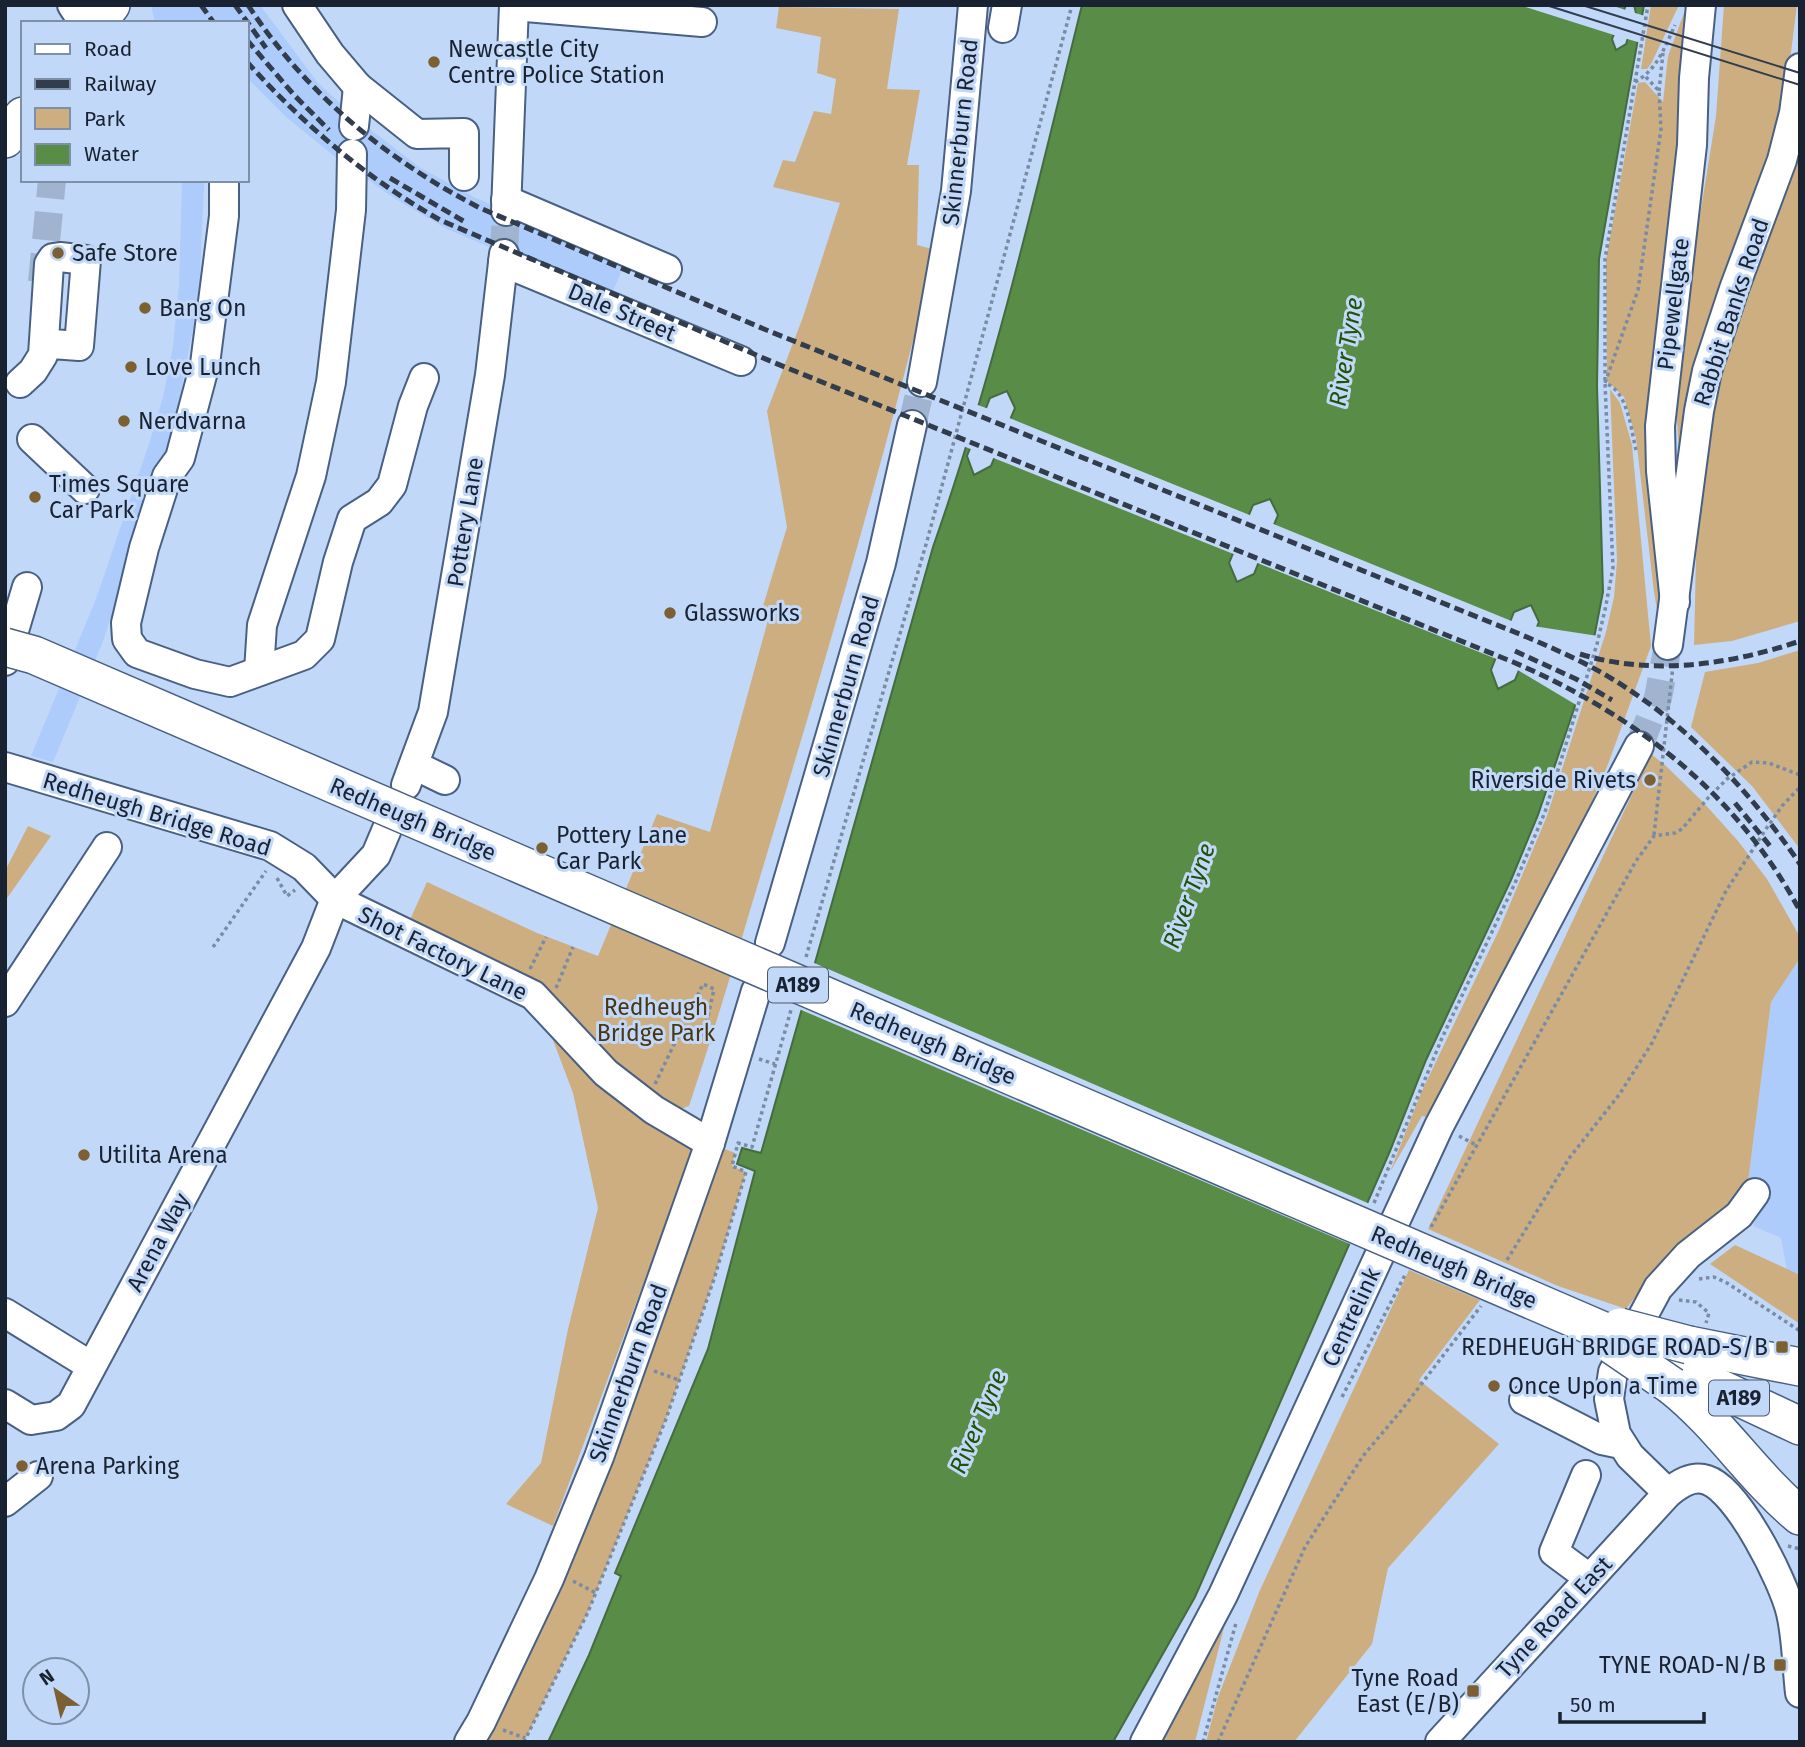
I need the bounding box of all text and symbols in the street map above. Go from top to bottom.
legend [21,21,248,182]
place label: Newcastle City Centre Police Station [448,35,665,89]
text: Road [84,36,132,62]
street label: Skinnerburn Road [936,37,984,227]
marker: Newcastle City Centre Police Station [426,54,442,70]
text: Railway [84,71,157,97]
text: Park [84,106,126,132]
text: Water [84,141,139,167]
street label: Rabbit Banks Road [1687,215,1775,409]
street label: Pipewellgate [1651,236,1695,372]
place label: Safe Store [72,239,178,267]
marker: Safe Store [50,245,66,261]
street label: Dale Street [564,277,681,348]
place label: Bang On [159,294,246,322]
water label: River Tyne [1324,296,1368,408]
marker: Bang On [137,300,153,316]
place label: Love Lunch [145,353,262,381]
marker: Love Lunch [123,359,139,375]
place label: Nerdvarna [138,407,247,435]
marker: Nerdvarna [116,413,132,429]
street label: Pottery Lane [441,455,489,589]
place label: Times Square Car Park [49,470,189,524]
marker: Times Square Car Park [27,489,43,505]
street label: Skinnerburn Road [807,592,885,780]
place label: Glassworks [684,599,800,627]
marker: Glassworks [662,605,678,621]
street label: Redheugh Bridge Road [40,766,274,862]
place label: Riverside Rivets [1470,766,1636,794]
street label: Redheugh Bridge [326,771,500,867]
marker: Riverside Rivets [1642,772,1658,788]
place label: Pottery Lane Car Park [556,821,687,875]
marker: Pottery Lane Car Park [534,840,550,856]
water label: River Tyne [1157,840,1221,952]
street label: Shot Factory Lane [354,900,532,1006]
road number: A189 [768,968,828,1002]
park label: Redheugh Bridge Park [597,993,716,1047]
street label: Redheugh Bridge [846,995,1020,1091]
place label: Utilita Arena [98,1141,228,1169]
marker: Utilita Arena [76,1147,92,1163]
street label: Arena Way [120,1187,196,1296]
street label: Redheugh Bridge [1367,1219,1541,1315]
street label: Centrelink [1316,1263,1386,1371]
street label: Skinnerburn Road [583,1280,673,1466]
place label: REDHEUGH BRIDGE ROAD-S/B [1461,1333,1768,1361]
marker: REDHEUGH BRIDGE ROAD-S/B [1774,1339,1790,1355]
water label: River Tyne [944,1366,1012,1478]
place label: Once Upon a Time [1508,1372,1698,1400]
marker: Once Upon a Time [1486,1378,1502,1394]
road number: A189 [1709,1380,1769,1416]
place label: Arena Parking [36,1452,179,1480]
marker: Arena Parking [14,1458,30,1474]
street label: Tyne Road East [1490,1550,1618,1684]
place label: TYNE ROAD-N/B [1599,1651,1766,1679]
north arrow [21,1656,91,1726]
marker: TYNE ROAD-N/B [1772,1657,1788,1673]
text: N [35,1664,58,1690]
place label: Tyne Road East (E/B) [1352,1664,1459,1718]
scale bar [1560,1680,1703,1724]
marker: Tyne Road East (E/B) [1465,1683,1481,1699]
text: 50 m [1570,1692,1616,1718]

